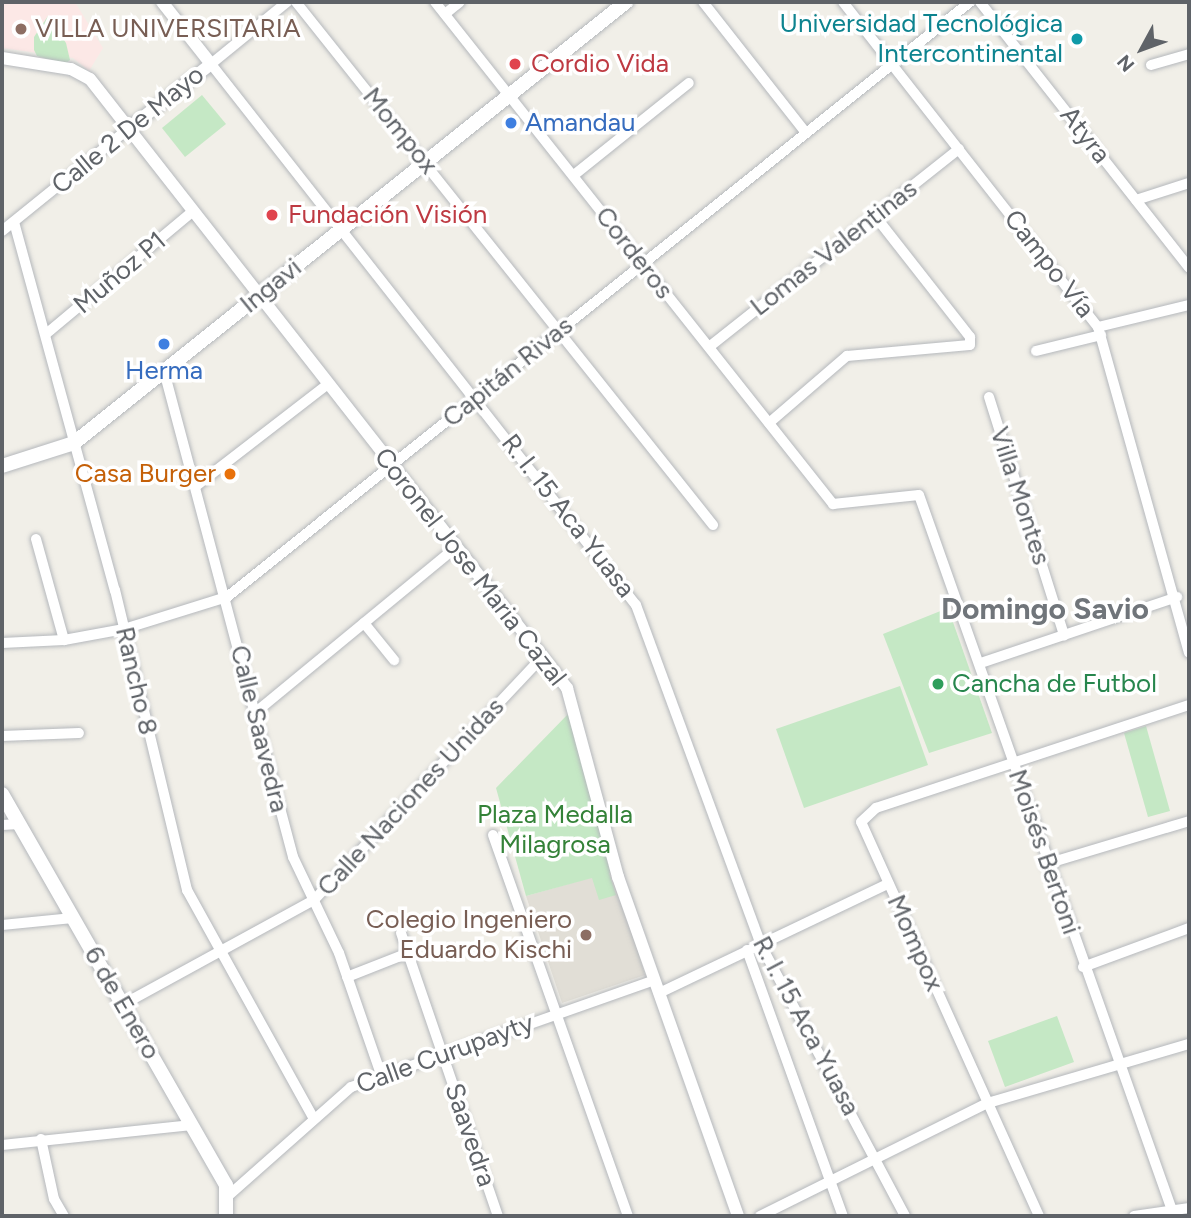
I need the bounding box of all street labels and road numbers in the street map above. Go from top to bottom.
street label: Calle 2 De Mayo [46,59,210,201]
street label: Mompox [356,82,444,180]
street label: Atyra [1053,101,1117,169]
street label: Lomas Valentinas [744,173,924,323]
street label: Corderos [588,201,680,305]
street label: Campo Vía [997,204,1101,324]
street label: Muñoz P1 [67,225,173,321]
street label: Ingavi [234,252,308,320]
street label: Capitán Rivas [437,310,579,434]
street label: Villa Montes [983,423,1057,569]
street label: R. I. 15 Aca Yuasa [495,428,641,604]
street label: Coronel Jose Maria Cazal [367,442,573,692]
street label: Rancho 8 [108,624,164,738]
street label: Calle Saavedra [223,642,295,816]
street label: Calle Naciones Unidas [311,692,511,902]
street label: Moisés Bertoni [1001,765,1087,939]
street label: Mompox [880,890,950,996]
street label: R. I. 15 Aca Yuasa [746,931,866,1121]
street label: 6 de Enero [77,941,167,1065]
street label: Calle Curupayty [352,1007,538,1101]
street label: Saavedra [438,1079,502,1191]

